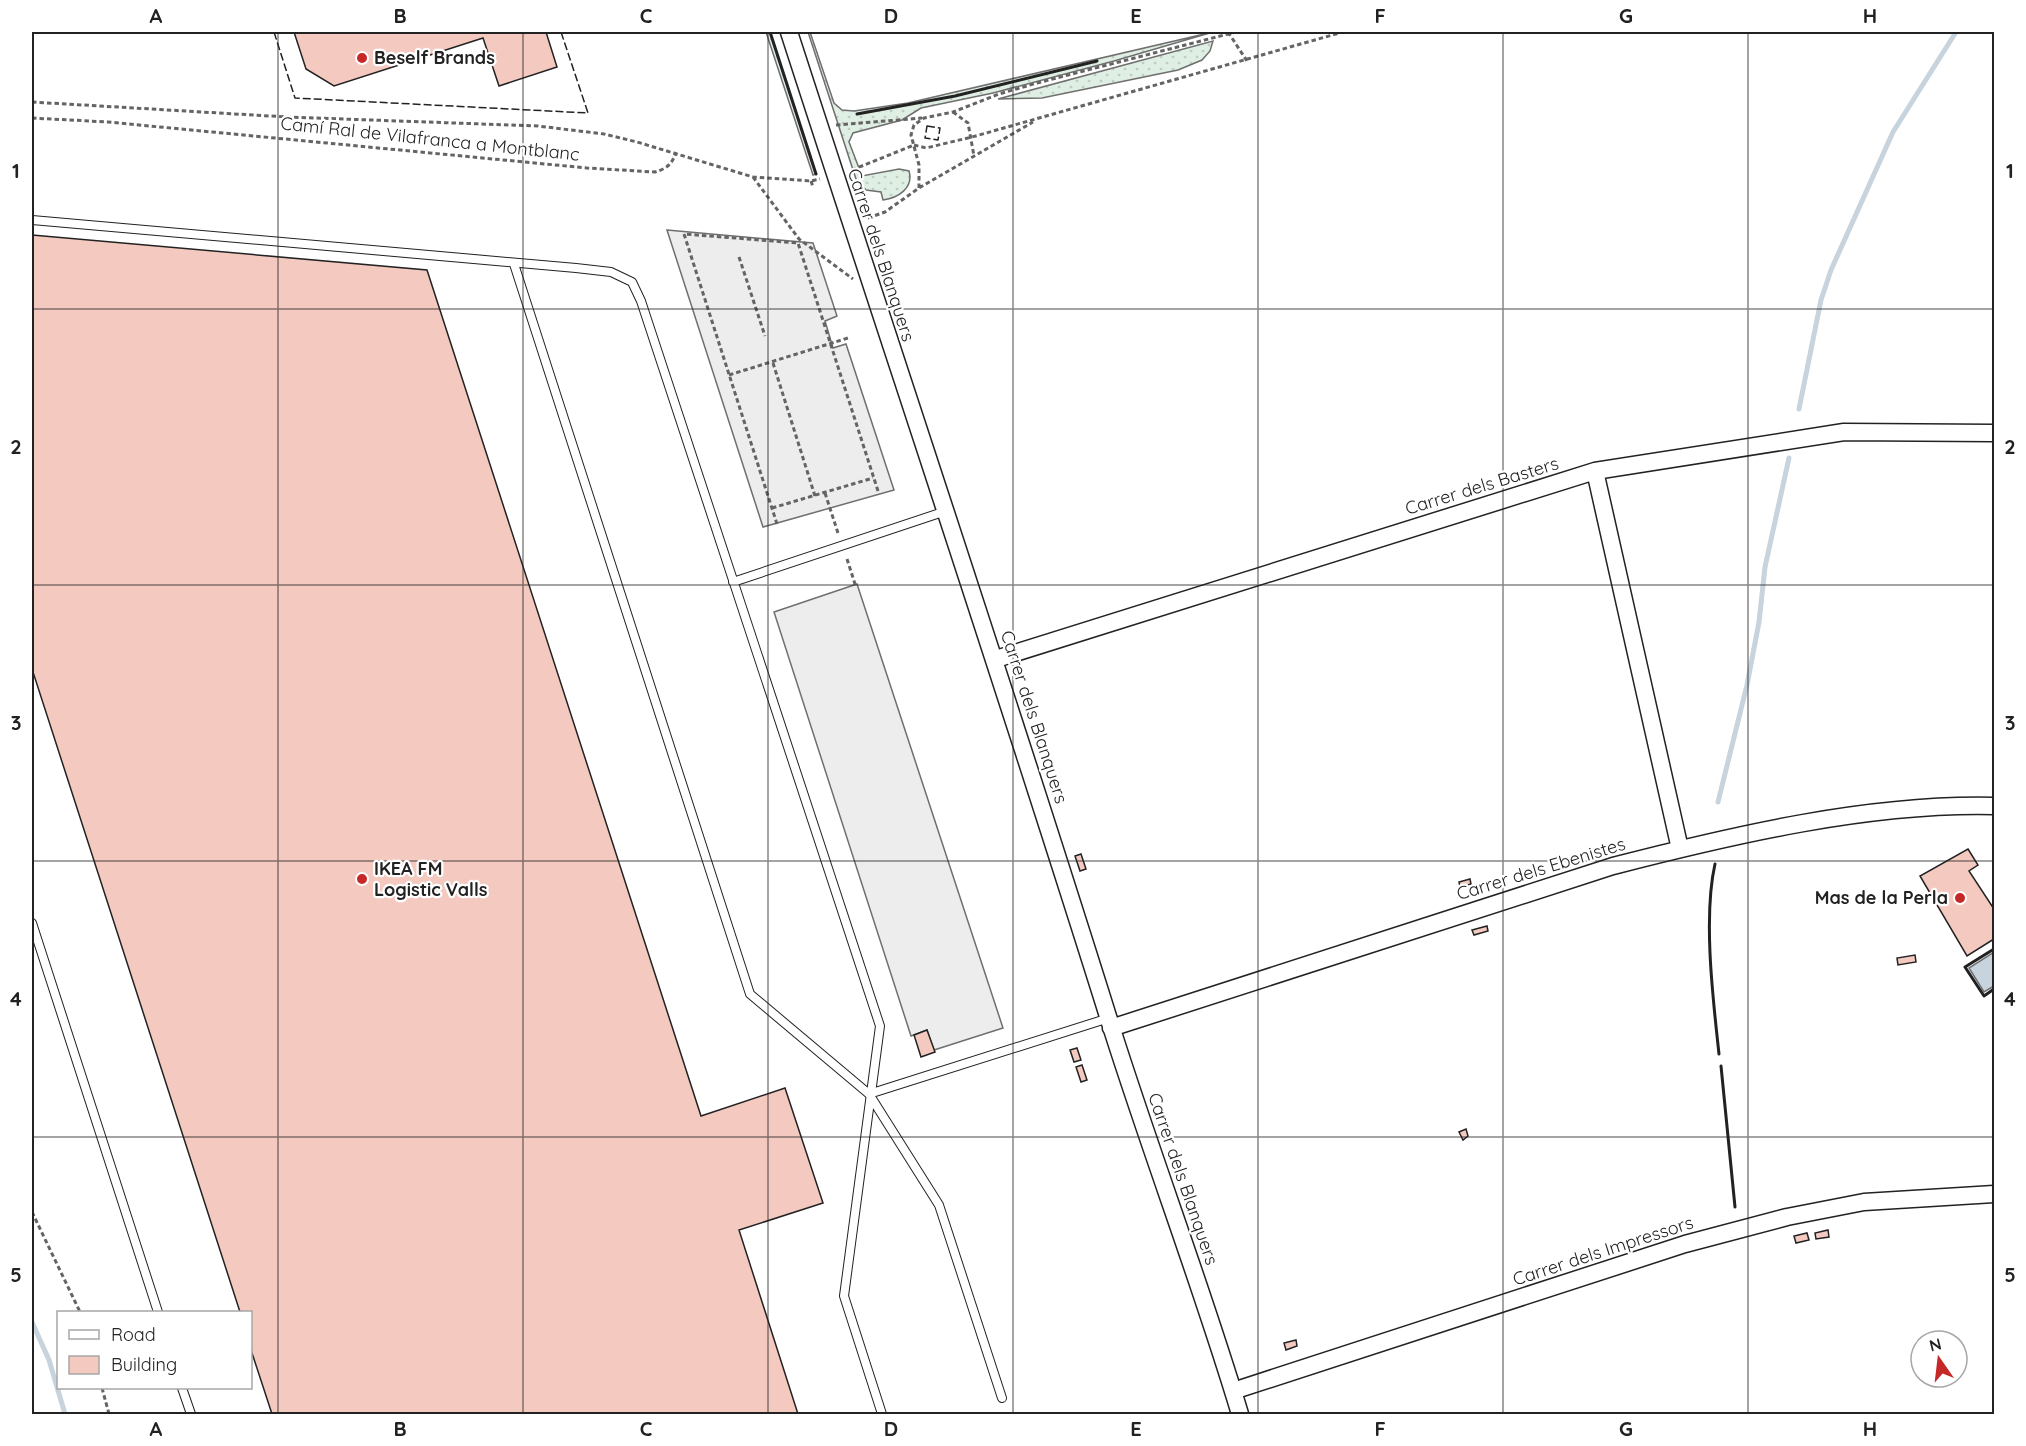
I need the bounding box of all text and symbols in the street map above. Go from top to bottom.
text: A [150,3,163,28]
text: B [393,3,407,28]
text: C [640,3,653,28]
text: D [884,3,898,28]
text: E [1130,3,1142,28]
text: F [1374,3,1386,28]
text: G [1619,3,1633,28]
text: H [1863,3,1877,28]
place label: Beself Brands [374,46,495,69]
marker: Beself Brands [355,51,369,65]
street label: Camí Ral de Vilafranca a Montblanc [280,111,581,166]
text: 1 [12,158,20,183]
text: 1 [2006,158,2014,183]
street label: Carrer dels Blanquers [843,165,920,344]
text: 2 [10,434,22,459]
text: 2 [2004,434,2016,459]
street label: Carrer dels Basters [1402,451,1561,520]
street label: Carrer dels Blanquers [996,627,1073,806]
text: 3 [11,710,21,735]
text: 3 [2005,710,2015,735]
street label: Carrer dels Ebenistes [1454,832,1628,905]
place label: IKEA FM Logistic Valls [374,857,488,901]
marker: IKEA FM Logistic Valls [355,872,369,886]
place label: Mas de la Perla [1815,886,1948,909]
marker: Mas de la Perla [1953,891,1967,905]
text: 4 [10,986,22,1011]
text: 4 [2004,986,2016,1011]
street label: Carrer dels Blanquers [1143,1090,1224,1268]
street label: Carrer dels Impressors [1510,1210,1696,1291]
text: 5 [10,1262,22,1287]
text: 5 [2004,1262,2016,1287]
legend [57,1311,252,1389]
text: Road [111,1323,156,1346]
north arrow [1909,1329,1969,1389]
text: N [1927,1333,1943,1356]
text: Building [111,1353,177,1376]
text: A [150,1416,163,1441]
text: B [393,1416,407,1441]
text: C [640,1416,653,1441]
text: D [884,1416,898,1441]
text: E [1130,1416,1142,1441]
text: F [1374,1416,1386,1441]
text: G [1619,1416,1633,1441]
text: H [1863,1416,1877,1441]

